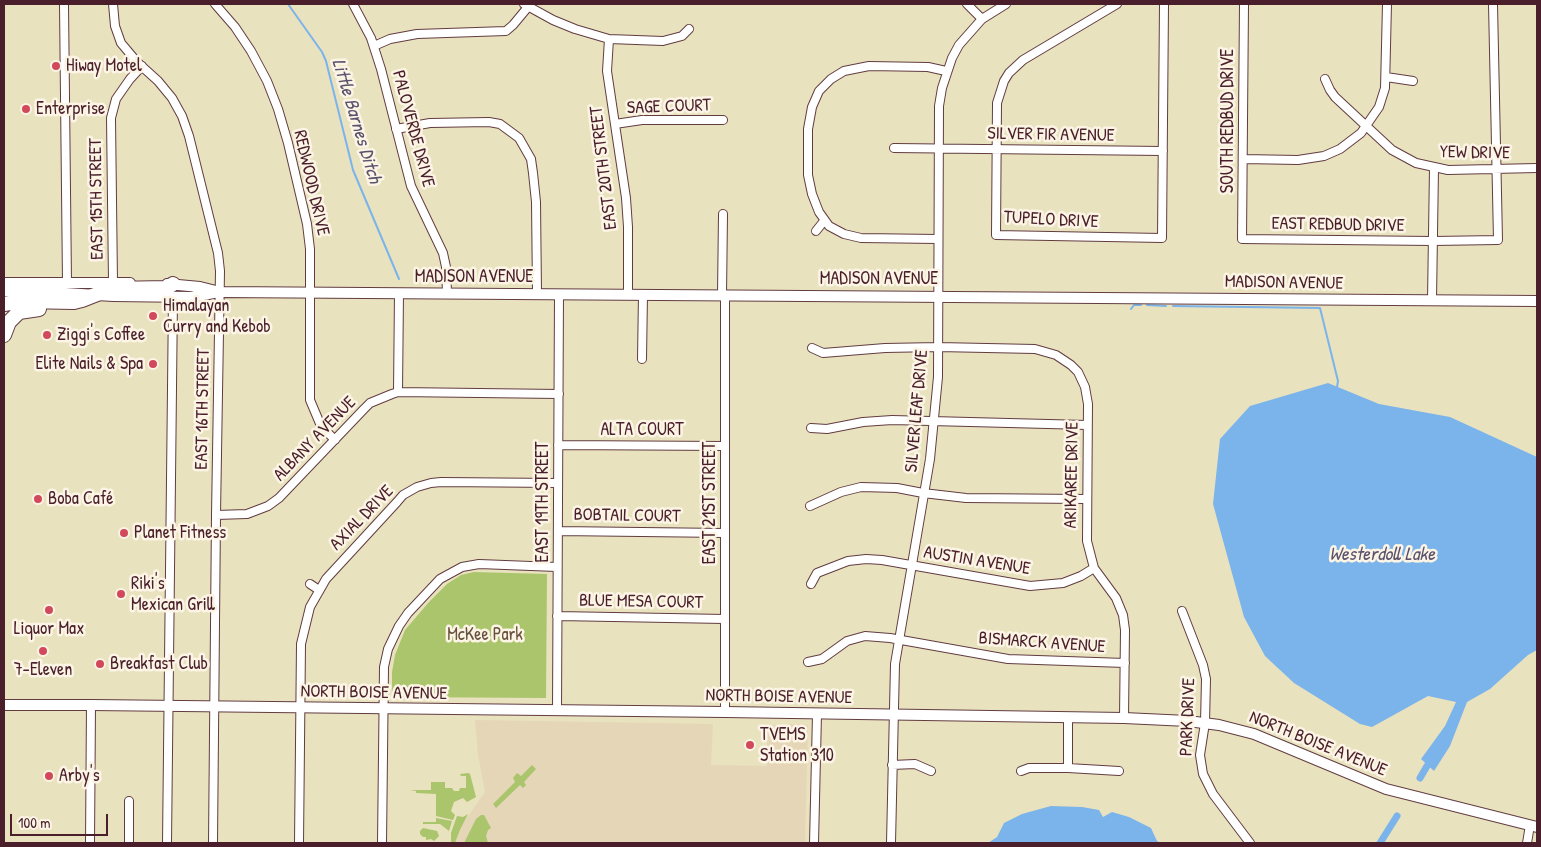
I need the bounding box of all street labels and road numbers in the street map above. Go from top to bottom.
street label: SOUTH REDBUD DRIVE [1217,49,1239,193]
street label: PALOVERDE DRIVE [387,68,439,190]
street label: SAGE COURT [627,95,711,119]
street label: EAST 20TH STREET [586,105,622,231]
street label: SILVER FIR AVENUE [987,123,1115,147]
street label: REDWOOD DRIVE [288,128,334,238]
street label: EAST 15TH STREET [85,138,109,260]
street label: YEW DRIVE [1440,142,1510,164]
street label: TUPELO DRIVE [1003,207,1099,233]
street label: EAST REDBUD DRIVE [1271,213,1405,237]
street label: MADISON AVENUE [415,266,533,288]
street label: MADISON AVENUE [820,268,938,290]
street label: MADISON AVENUE [1225,271,1343,295]
street label: EAST 16TH STREET [191,348,215,470]
street label: SILVER LEAF DRIVE [901,349,933,473]
street label: ALBANY AVENUE [269,392,361,486]
street label: ALTA COURT [600,419,684,441]
street label: ARIKAREE DRIVE [1060,422,1084,528]
street label: EAST 19TH STREET [532,442,554,562]
street label: EAST 21ST STREET [699,442,721,564]
street label: AXIAL DRIVE [326,481,398,555]
street label: BOBTAIL COURT [573,504,681,528]
street label: AUSTIN AVENUE [922,542,1032,580]
street label: BLUE MESA COURT [579,590,703,614]
street label: BISMARCK AVENUE [978,628,1106,658]
street label: PARK DRIVE [1176,678,1200,756]
street label: NORTH BOISE AVENUE [300,681,448,705]
street label: NORTH BOISE AVENUE [705,685,853,709]
street label: NORTH BOISE AVENUE [1246,706,1390,782]

